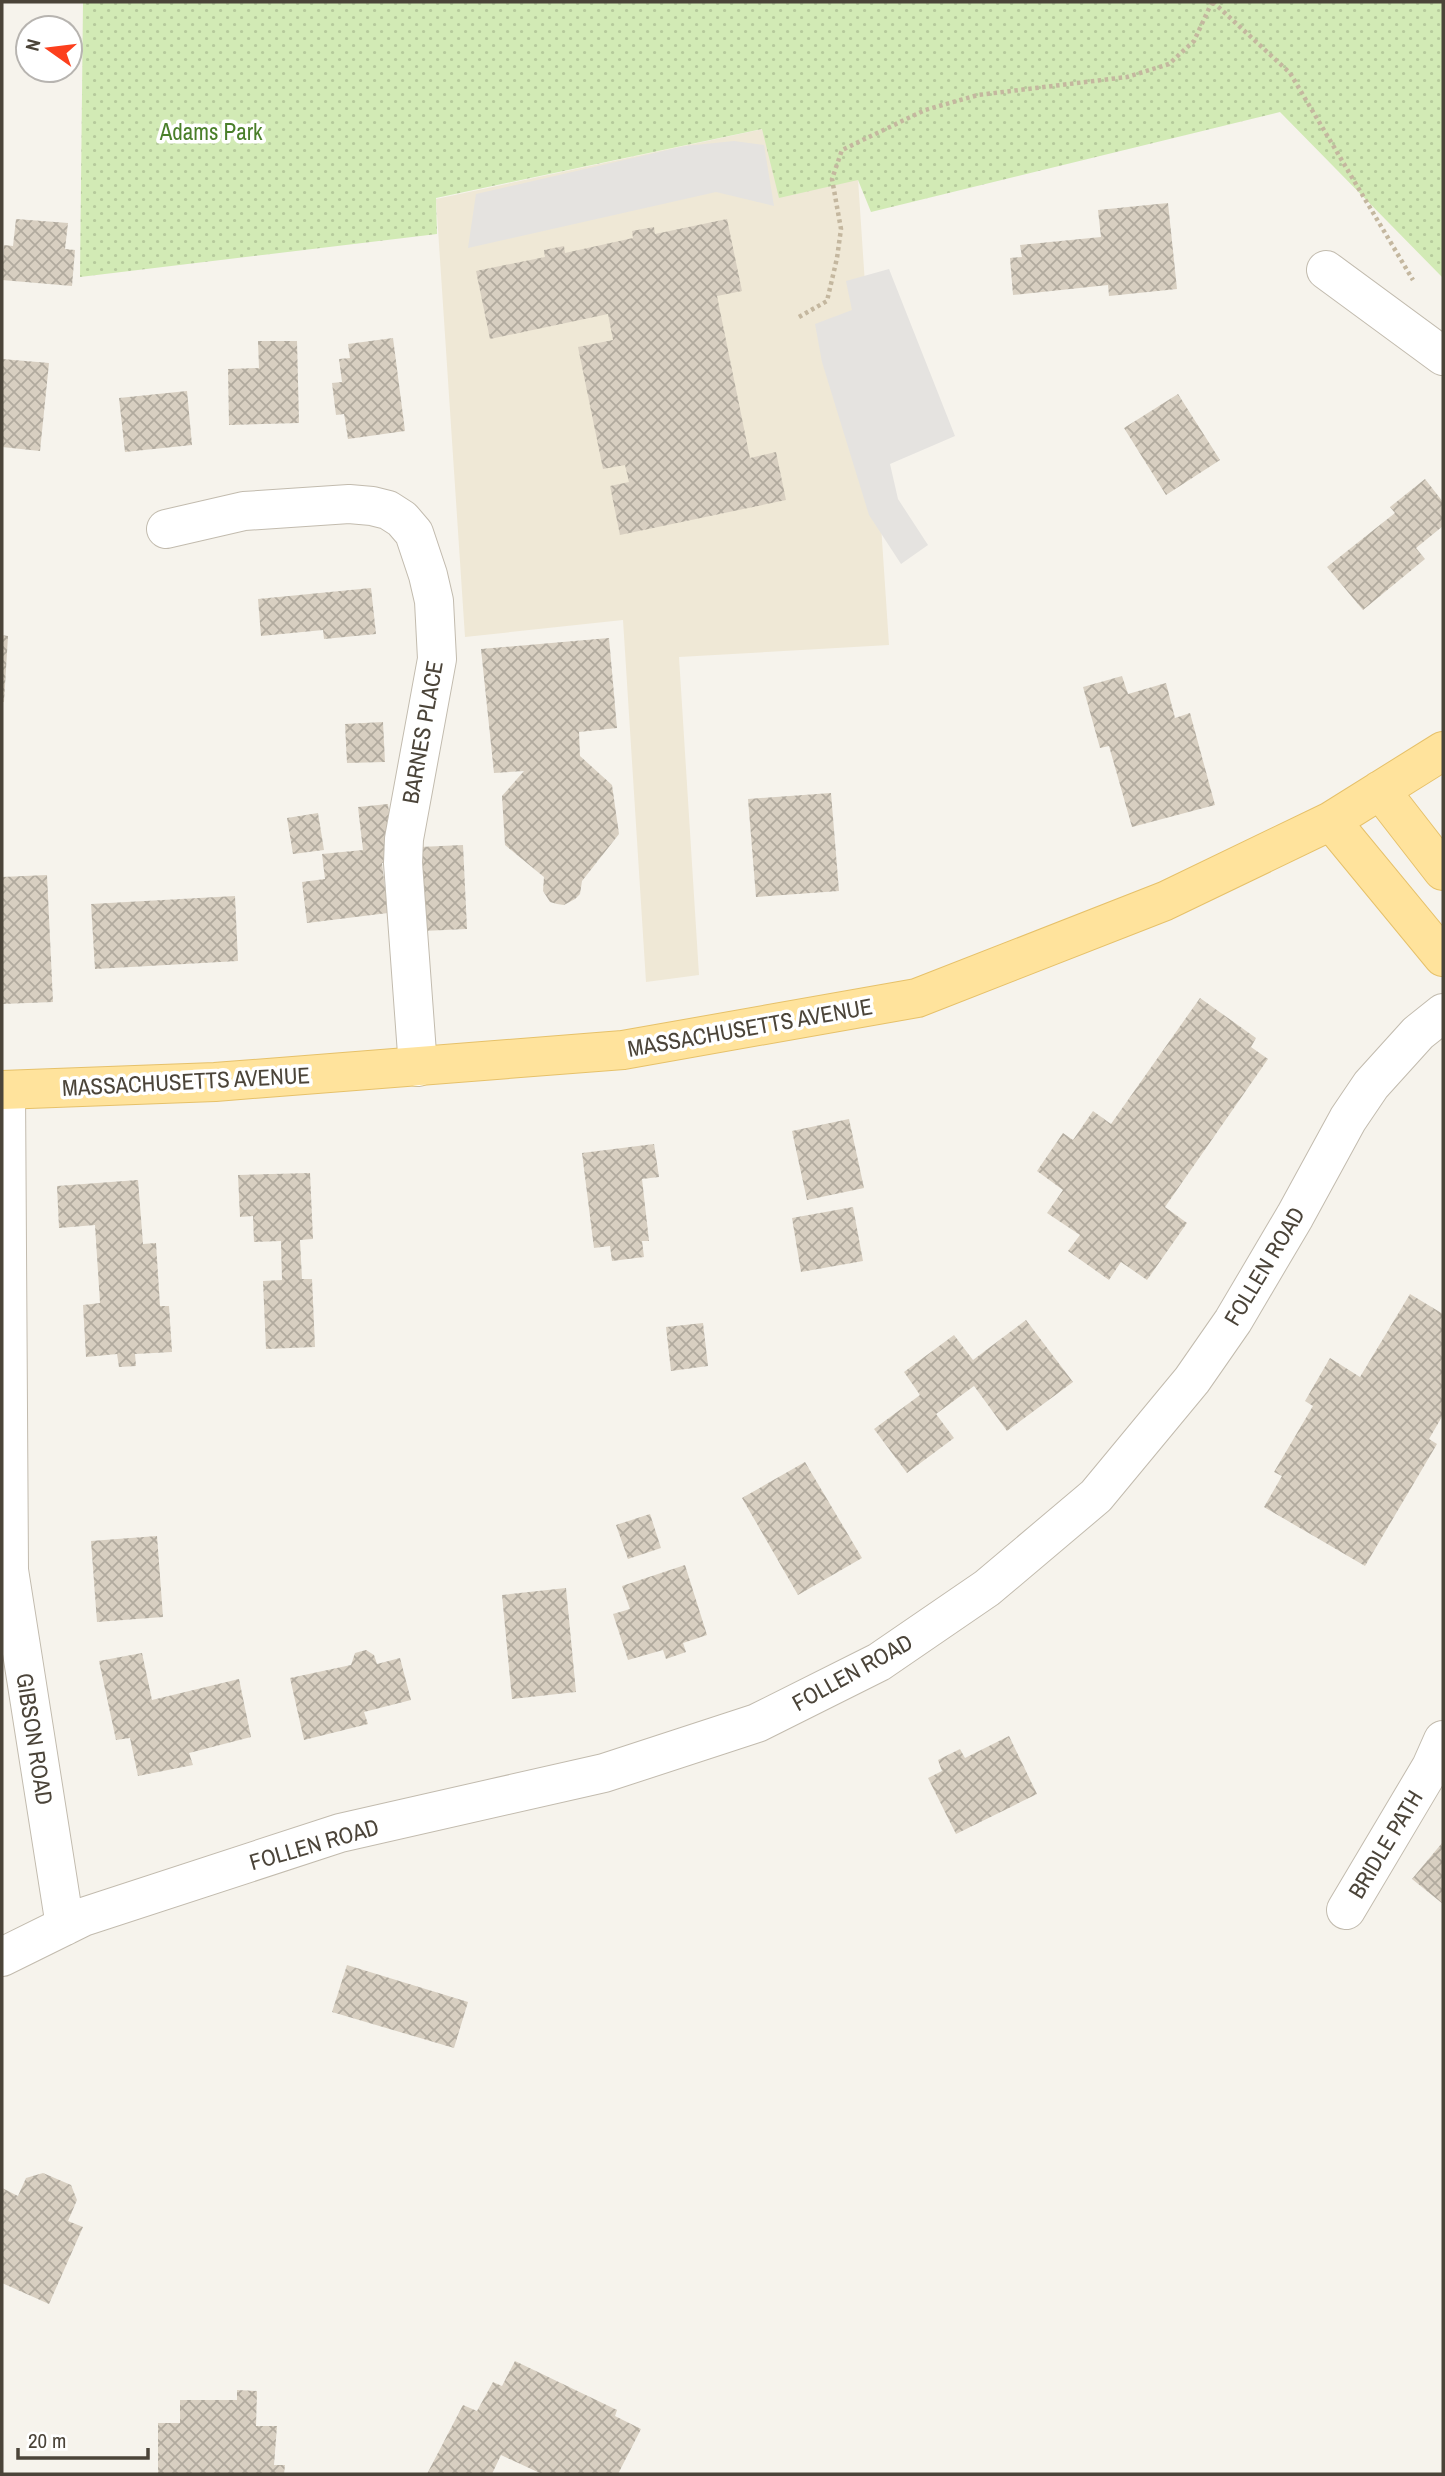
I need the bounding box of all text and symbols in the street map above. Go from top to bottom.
north arrow [14,14,84,84]
text: N [19,36,46,53]
park label: Adams Park [159,116,263,147]
street label: BARNES PLACE [394,658,450,806]
street label: MASSACHUSETTS AVENUE [625,990,875,1064]
street label: MASSACHUSETTS AVENUE [61,1059,311,1103]
street label: FOLLEN ROAD [1216,1201,1312,1331]
street label: FOLLEN ROAD [786,1626,918,1718]
street label: GIBSON ROAD [9,1671,61,1807]
street label: BRIDLE PATH [1341,1784,1429,1904]
street label: FOLLEN ROAD [246,1811,382,1877]
scale bar [18,2416,147,2460]
text: 20 m [28,2426,66,2455]

